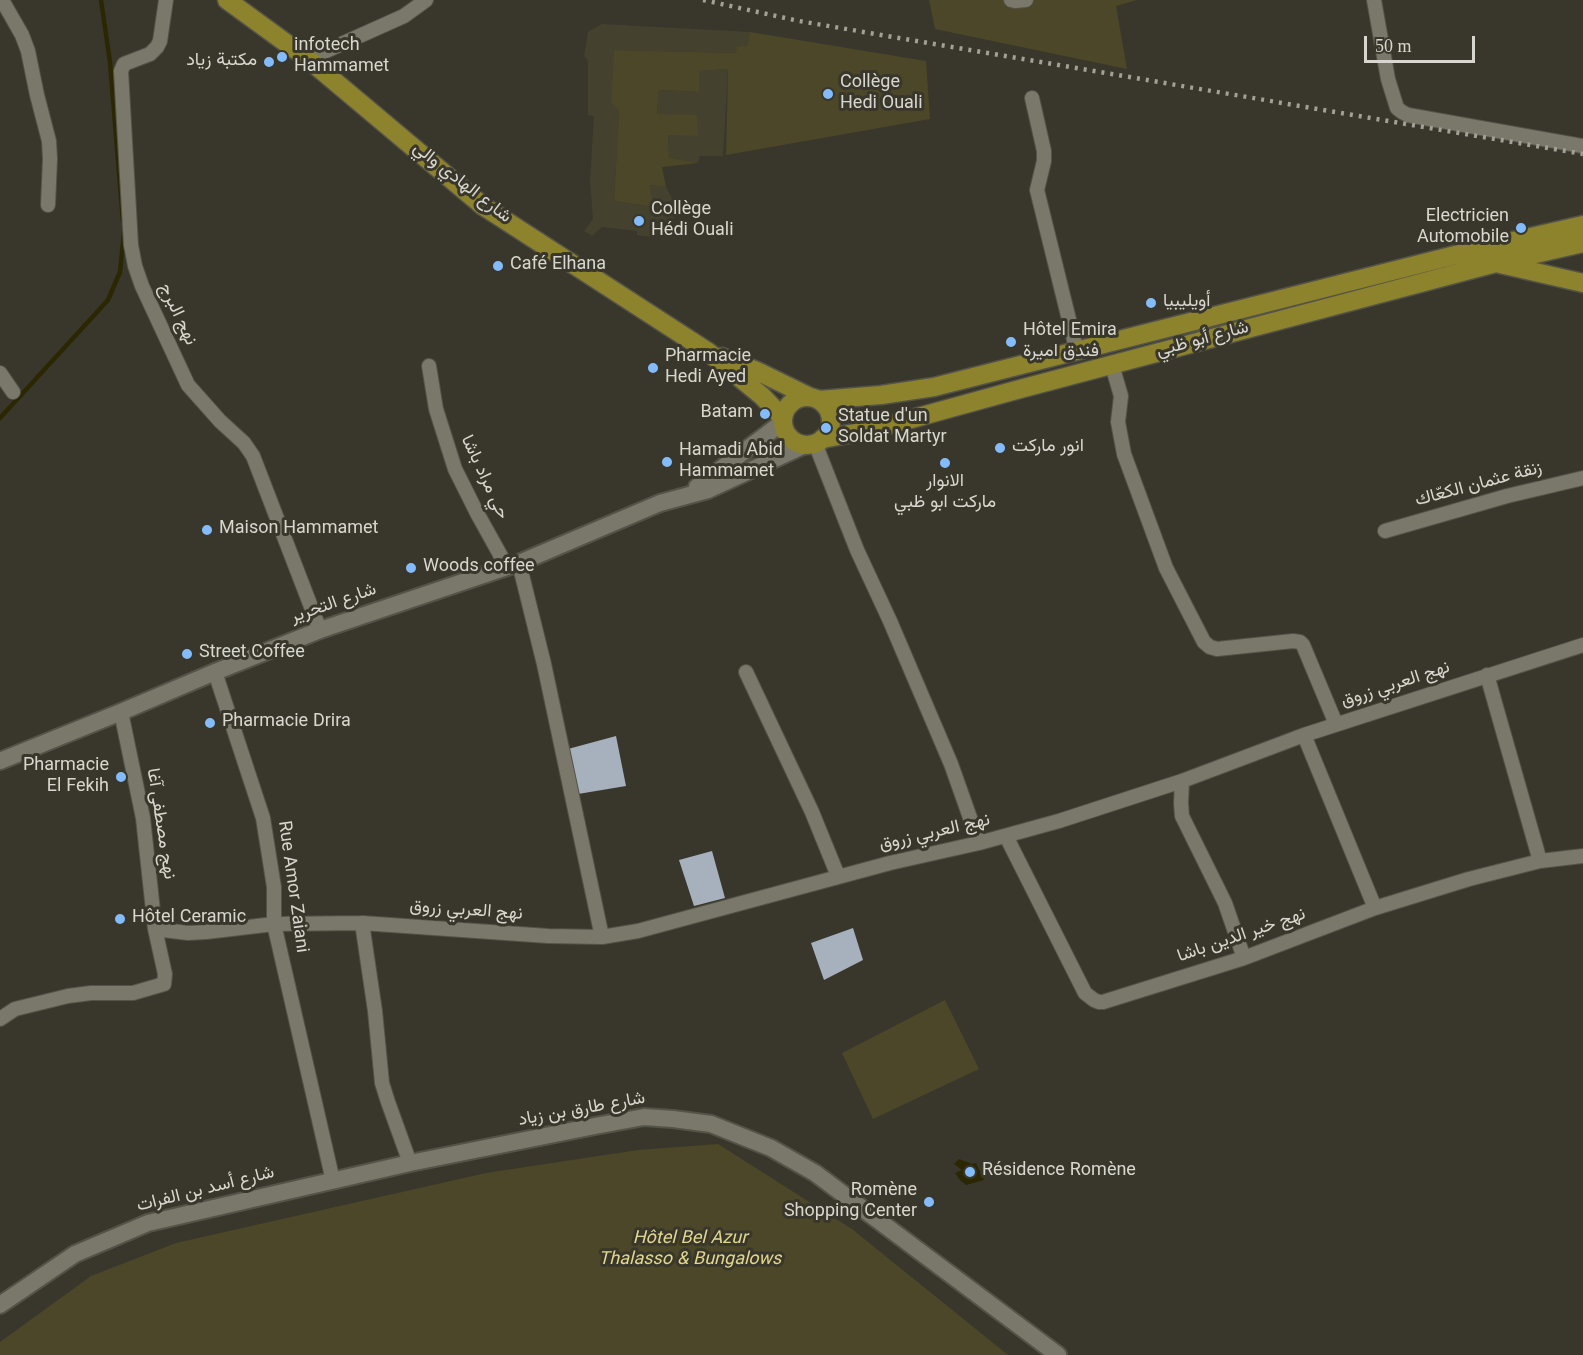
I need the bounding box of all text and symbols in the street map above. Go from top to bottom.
scale bar [1367,24,1478,62]
place label: infotech Hammamet [294,36,389,78]
text: 50 m [1375,36,1412,56]
marker: infotech Hammamet [275,50,289,64]
place label: مكتبة زياد [186,51,257,73]
marker: مكتبة زياد [262,55,276,69]
place label: Collège Hedi Ouali [840,73,923,116]
marker: Collège Hedi Ouali [821,87,835,101]
street label: شارع الهادي والي [407,139,515,229]
place label: Collège Hédi Ouali [651,200,734,242]
place label: Electricien Automobile [1417,207,1509,250]
marker: Collège Hédi Ouali [632,214,646,228]
marker: Electricien Automobile [1514,221,1528,235]
place label: Café Elhana [510,255,606,277]
marker: Café Elhana [491,259,505,273]
street label: نهج البرج [152,281,200,349]
place label: أويليبيا [1163,292,1211,314]
marker: أويليبيا [1144,296,1158,310]
street label: شارع أبو ظبي [1154,318,1252,364]
place label: Hôtel Emira فندق اميرة [1023,321,1117,364]
marker: Hôtel Emira فندق اميرة [1004,335,1018,349]
place label: Pharmacie Hedi Ayed [665,347,751,389]
marker: Pharmacie Hedi Ayed [646,361,660,375]
place label: Batam [701,403,753,425]
marker: Batam [758,407,772,421]
place label: Statue d'un Soldat Martyr [838,407,947,450]
marker: Statue d'un Soldat Martyr [819,421,833,435]
street label: حي مراد باشا [454,432,512,524]
place label: انور ماركت [1012,437,1084,459]
place label: Hamadi Abid Hammamet [679,441,783,484]
marker: انور ماركت [993,441,1007,455]
marker: Hamadi Abid Hammamet [660,455,674,469]
marker: الانوار ماركت ابو ظبي [938,456,952,470]
street label: زنقة عثمان الكعّاك [1413,459,1545,513]
place label: الانوار ماركت ابو ظبي [894,472,996,514]
place label: Maison Hammamet [219,519,378,541]
marker: Maison Hammamet [200,523,214,537]
place label: Woods coffee [423,557,535,579]
marker: Woods coffee [404,561,418,575]
street label: شارع التحرير [288,580,380,630]
place label: Street Coffee [199,643,305,665]
marker: Street Coffee [180,647,194,661]
street label: نهج العربي زروق [1339,658,1453,714]
place label: Pharmacie Drira [222,712,351,734]
marker: Pharmacie Drira [203,716,217,730]
place label: Pharmacie El Fekih [23,756,109,798]
street label: نهج مصطفى آغا [140,767,178,881]
marker: Pharmacie El Fekih [114,770,128,784]
street label: نهج العربي زروق [877,811,993,857]
street label: Rue Amor Zaiani [271,820,311,954]
street label: نهج العربي زروق [409,897,523,927]
street label: نهج خير الدين باشا [1175,905,1309,969]
place label: Hôtel Ceramic [132,908,246,930]
marker: Hôtel Ceramic [113,912,127,926]
street label: شارع طارق بن زياد [517,1089,647,1133]
place label: Résidence Romène [982,1161,1136,1183]
street label: شارع أسد بن الفرات [135,1163,277,1219]
marker: Résidence Romène [963,1165,977,1179]
place label: Romène Shopping Center [784,1181,917,1224]
marker: Romène Shopping Center [922,1195,936,1209]
park label: Hôtel Bel Azur Thalasso & Bungalows [599,1229,781,1272]

